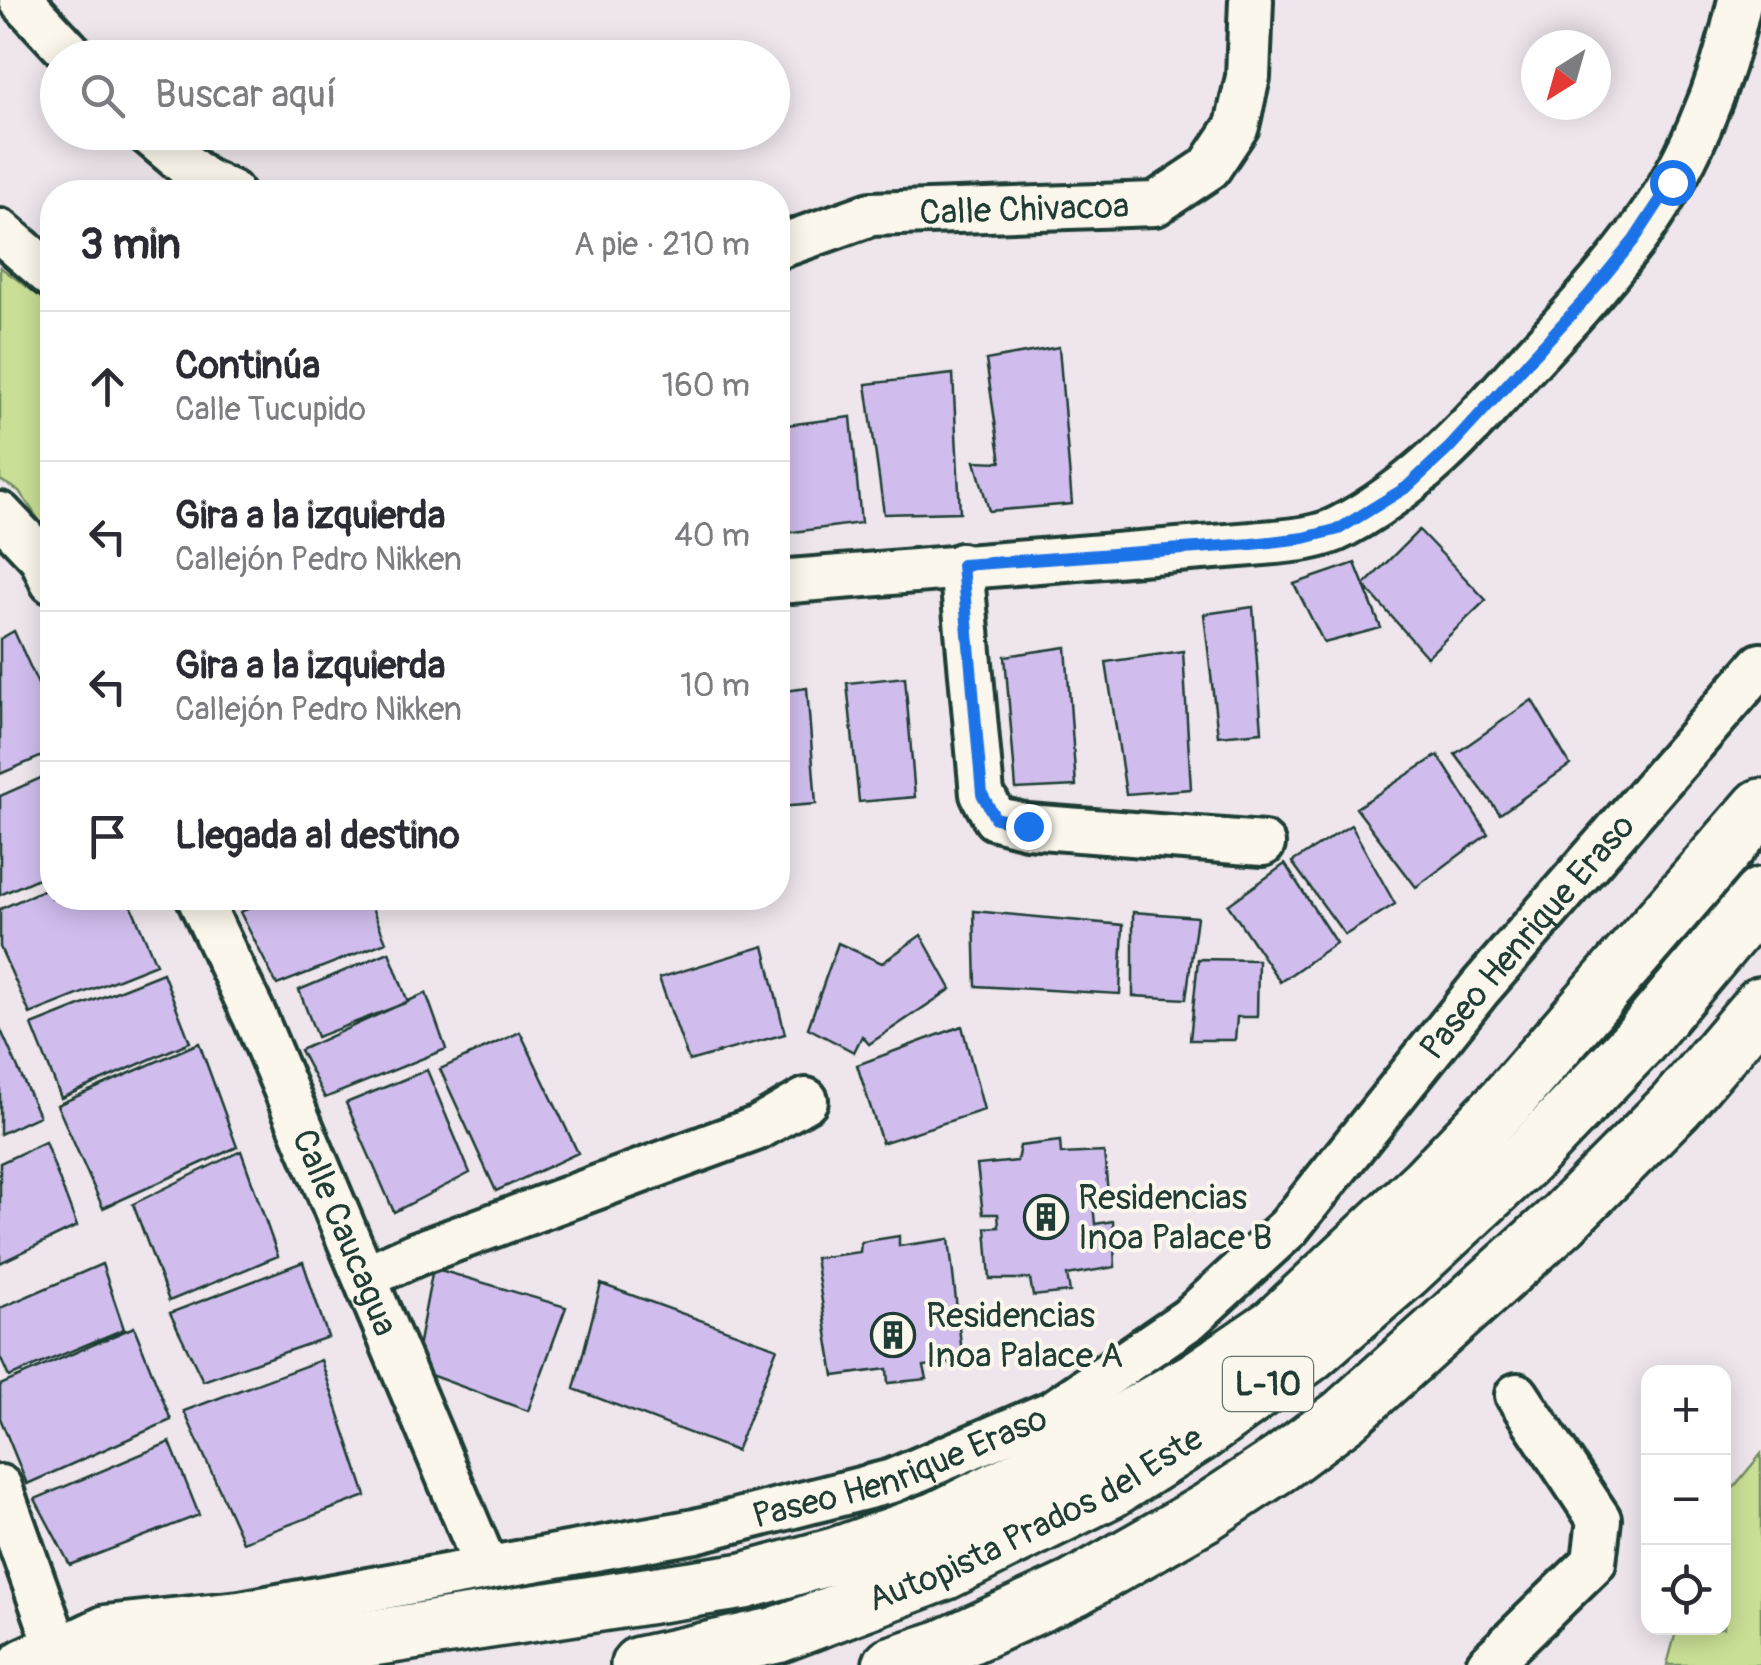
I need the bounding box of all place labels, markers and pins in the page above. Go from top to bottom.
place label: Residencias Inoa Palace B [1078,1176,1272,1260]
building icon: Residencias Inoa Palace B [1023,1194,1069,1240]
place label: Residencias Inoa Palace A [926,1294,1123,1378]
building icon: Residencias Inoa Palace A [870,1312,916,1358]

